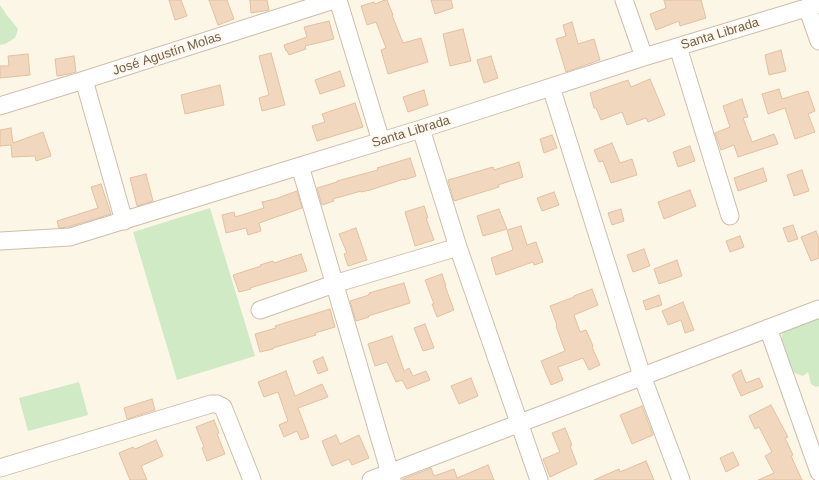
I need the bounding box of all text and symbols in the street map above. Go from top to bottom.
street label: Santa Librada [679,15,761,53]
street label: José Agustín Molas [111,29,223,79]
street label: Santa Librada [370,113,452,151]

